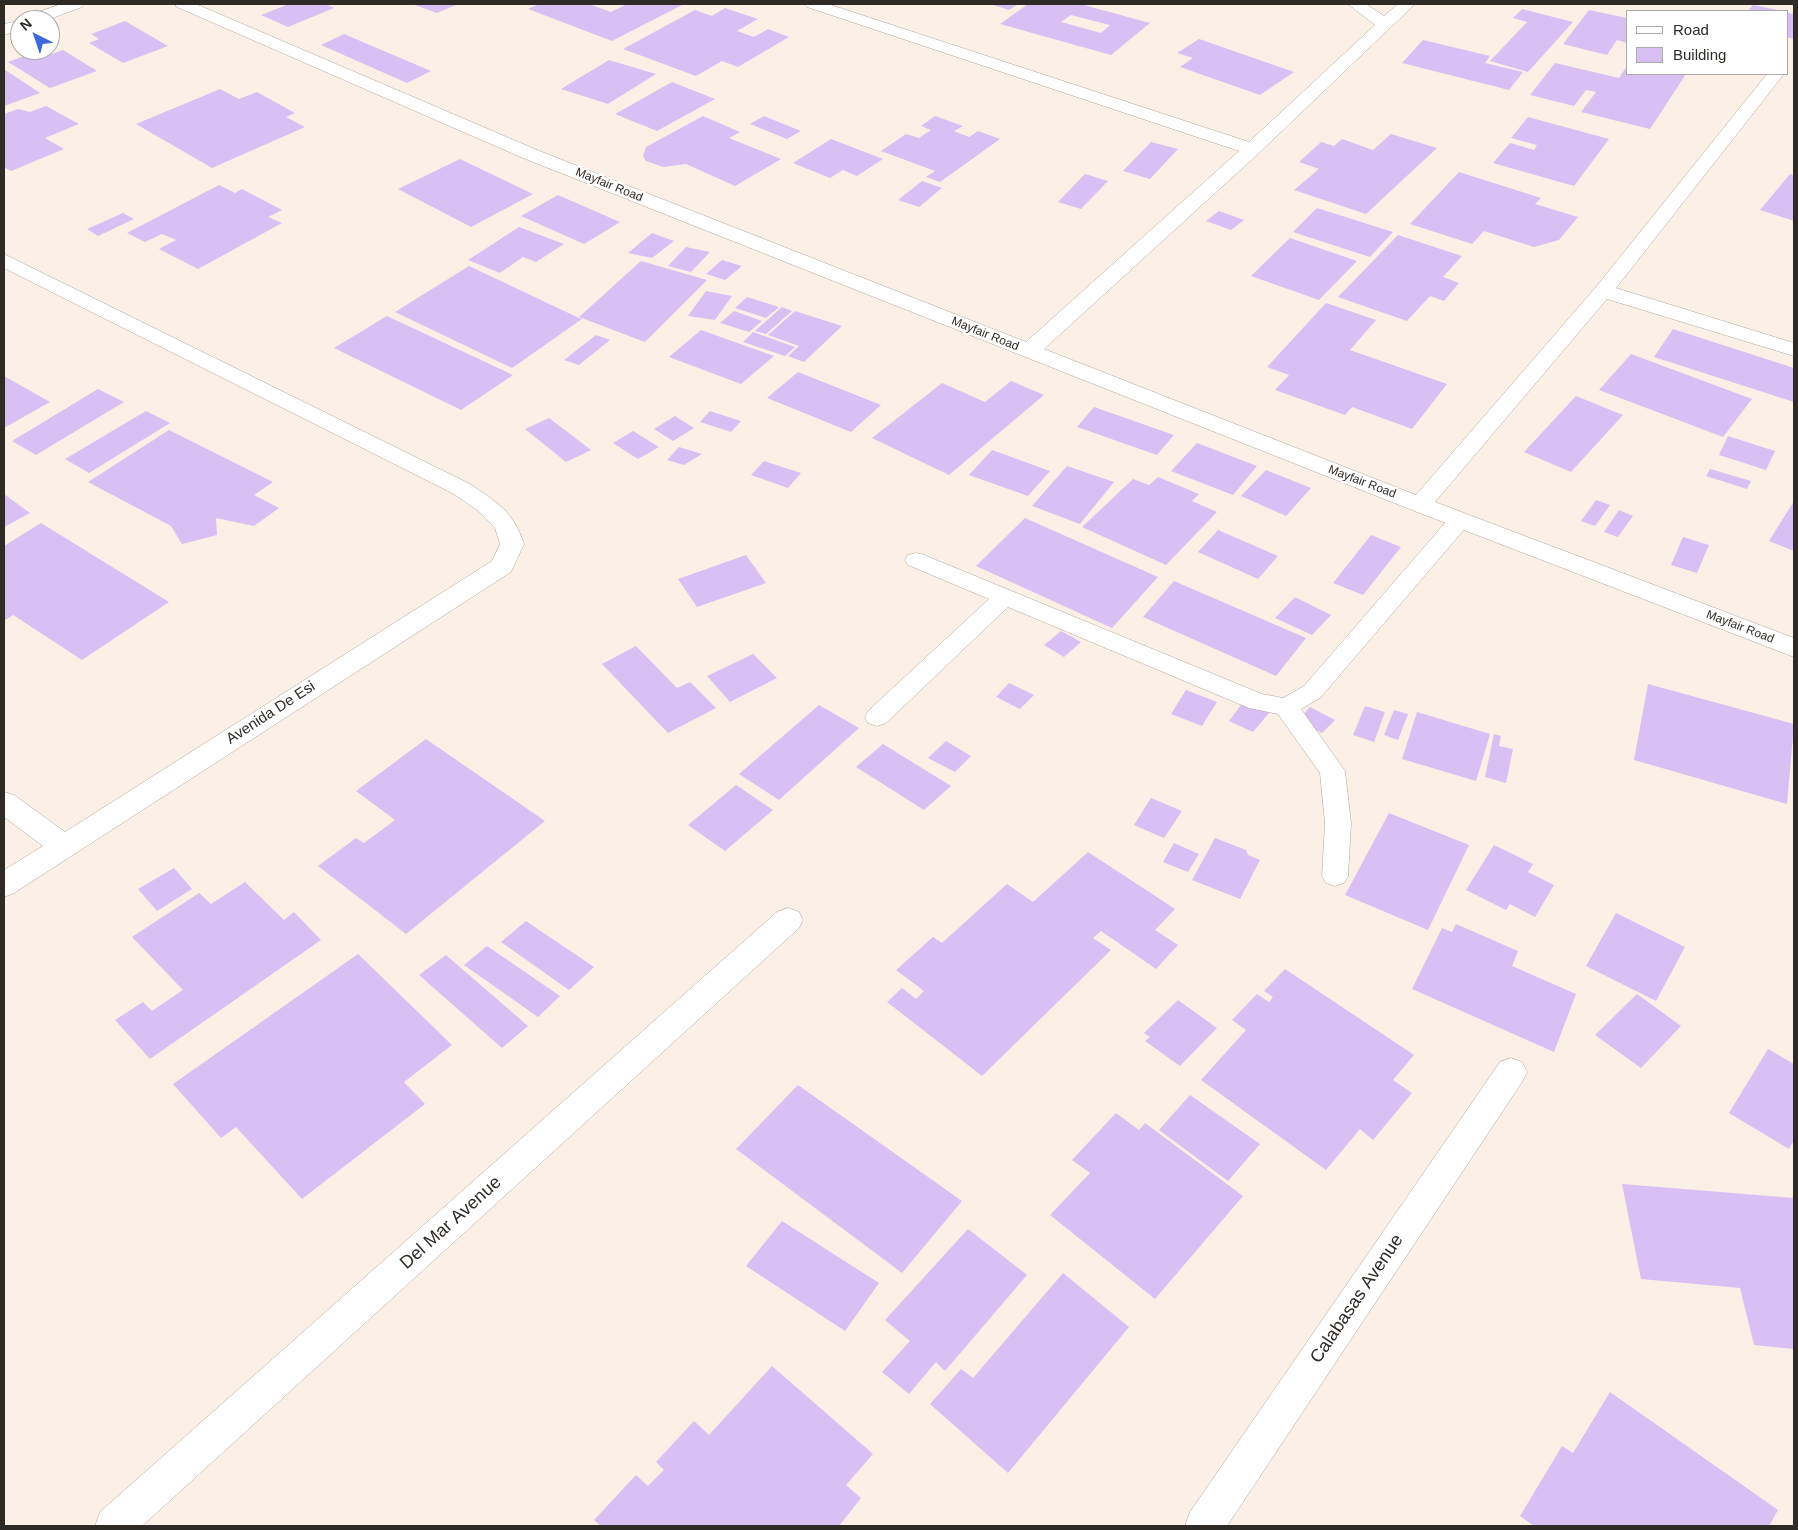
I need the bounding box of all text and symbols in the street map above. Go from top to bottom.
north arrow [10,10,60,60]
legend [1626,10,1788,75]
text: N [17,15,35,34]
text: Road [1673,21,1709,38]
text: Building [1673,46,1726,63]
street label: Mayfair Road [573,165,645,205]
street label: Mayfair Road [949,314,1021,354]
street label: Mayfair Road [1326,462,1398,502]
street label: Mayfair Road [1704,607,1776,647]
street label: Avenida De Esi [223,678,319,748]
street label: Del Mar Avenue [396,1172,506,1274]
street label: Calabasas Avenue [1306,1230,1408,1368]

